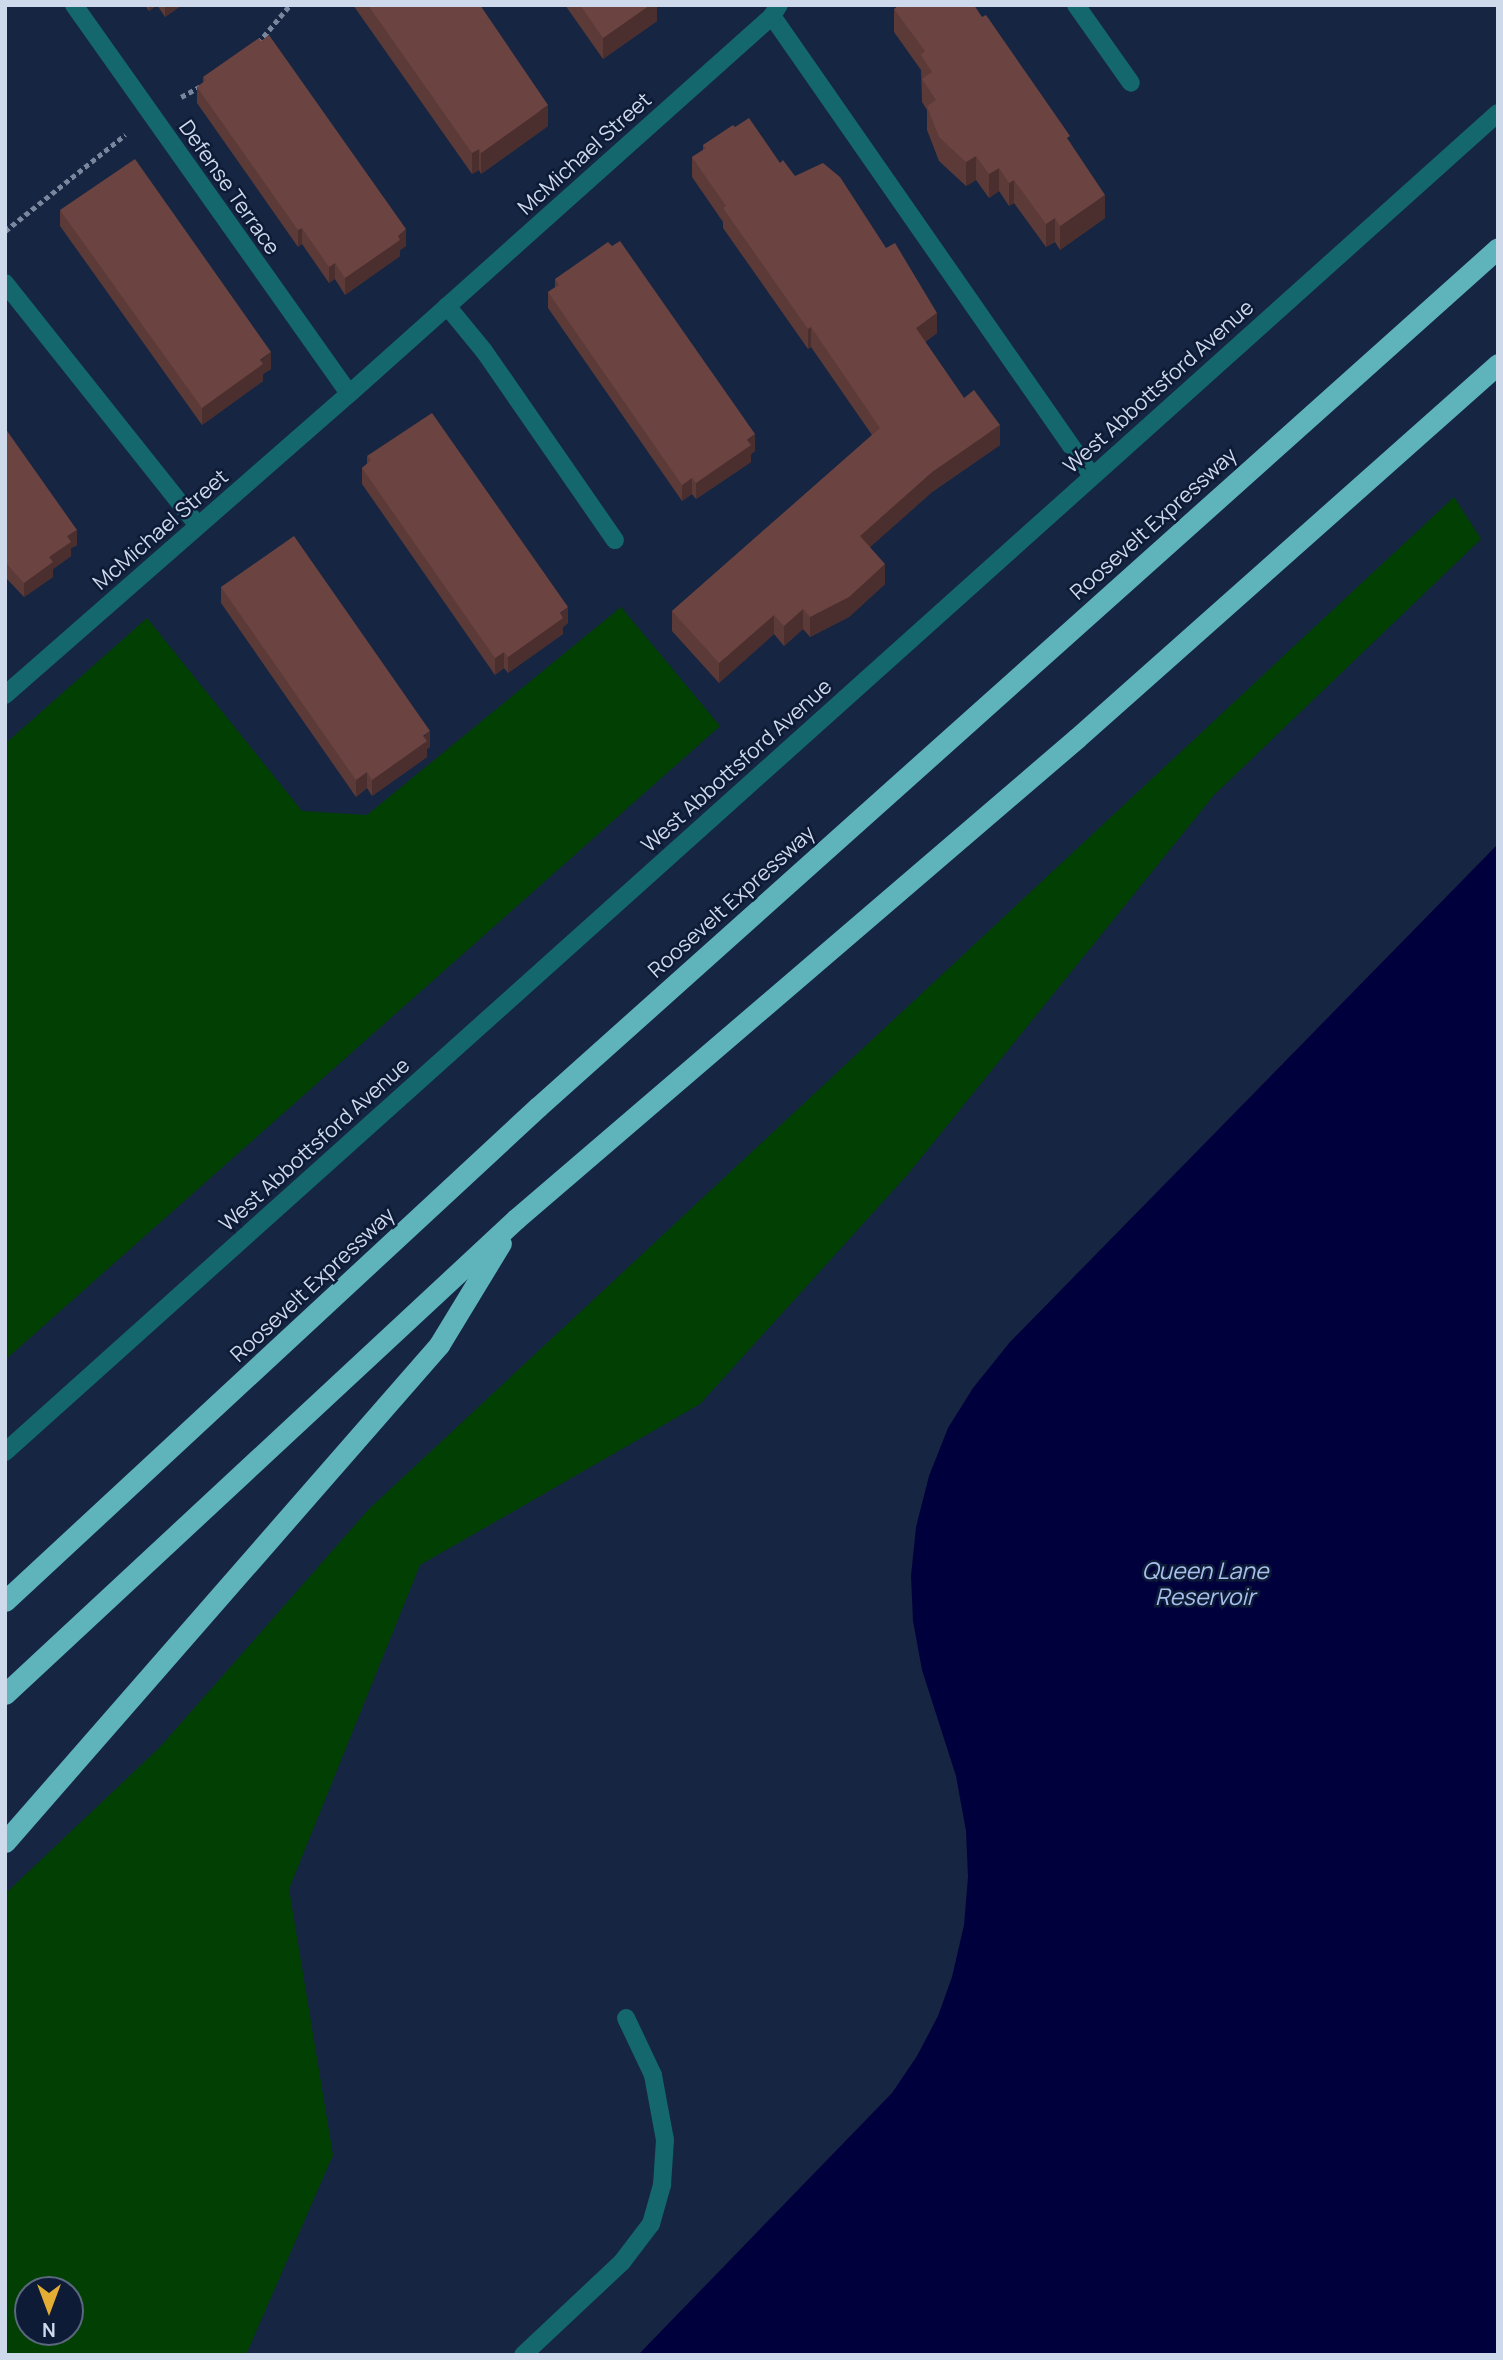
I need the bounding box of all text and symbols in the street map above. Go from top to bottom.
street label: McMichael Street [512,87,656,219]
street label: Defense Terrace [174,115,286,259]
street label: West Abbottsford Avenue [1058,294,1258,478]
street label: Roosevelt Expressway [1065,442,1241,604]
street label: McMichael Street [87,464,233,594]
street label: West Abbottsford Avenue [636,673,836,857]
street label: Roosevelt Expressway [643,820,819,982]
street label: West Abbottsford Avenue [214,1052,414,1236]
street label: Roosevelt Expressway [225,1201,399,1367]
water label: Queen Lane Reservoir [1142,1556,1268,1610]
north arrow [14,2276,84,2346]
text: N [42,2317,56,2343]

